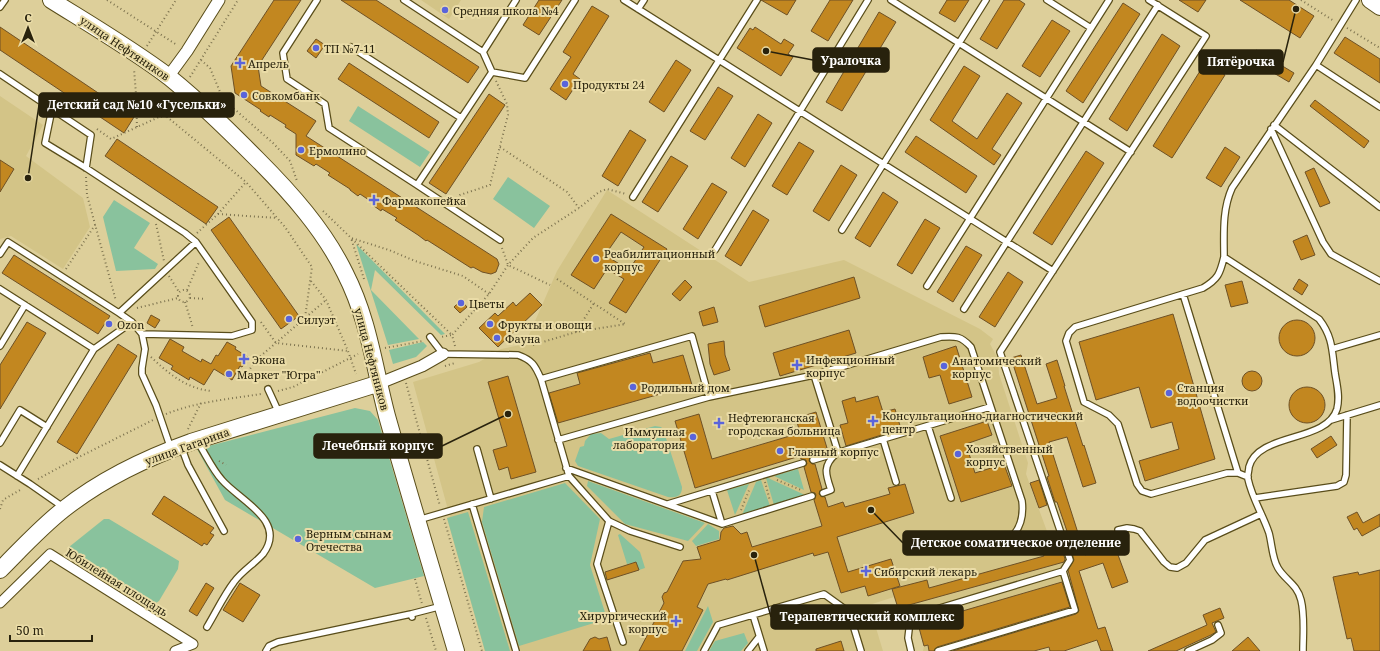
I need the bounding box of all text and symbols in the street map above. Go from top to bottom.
place label: Средняя школа №4 [453,3,559,18]
marker: Средняя школа №4 [440,5,450,15]
north arrow [8,8,48,48]
text: С [24,10,32,25]
street label: улица Нефтяников [77,12,173,84]
place label: ТП №7-11 [324,41,376,56]
marker: ТП №7-11 [311,43,321,53]
callout: Уралочка [813,48,889,72]
callout: Пятёрочка [1199,50,1283,74]
text: Уралочка [821,52,881,69]
text: Пятёрочка [1207,53,1275,70]
place label: Апрель [248,56,289,71]
marker: Апрель [235,58,245,68]
place label: Продукты 24 [573,77,645,92]
marker: Продукты 24 [560,79,570,89]
place label: Совкомбанк [252,88,320,103]
marker: Совкомбанк [239,90,249,100]
callout: Детский сад №10 «Гусельки» [39,93,234,117]
text: Детский сад №10 «Гусельки» [47,96,227,113]
place label: Ермолино [309,143,366,158]
marker: Ермолино [296,145,306,155]
place label: Фармакопейка [382,193,466,208]
marker: Фармакопейка [369,195,379,205]
place label: Реабилитационный корпус [604,246,715,274]
marker: Реабилитационный корпус [591,254,601,264]
place label: Цветы [469,296,504,311]
marker: Цветы [456,298,466,308]
street label: улица Нефтяников [351,306,393,412]
place label: Силуэт [297,312,336,327]
marker: Силуэт [284,314,294,324]
place label: Ozon [117,317,144,332]
place label: Фрукты и овощи [498,317,592,332]
marker: Ozon [104,319,114,329]
marker: Фрукты и овощи [485,319,495,329]
place label: Фауна [505,331,541,346]
marker: Фауна [492,333,502,343]
place label: Экона [252,352,285,367]
place label: Инфекционный корпус [806,352,895,380]
place label: Анатомический корпус [952,353,1042,381]
marker: Экона [239,354,249,364]
marker: Инфекционный корпус [791,359,803,371]
marker: Анатомический корпус [939,361,949,371]
place label: Маркет "Югра" [237,367,321,382]
marker: Маркет "Югра" [224,369,234,379]
place label: Родильный дом [641,380,730,395]
place label: Станция водоочистки [1177,380,1249,408]
marker: Родильный дом [628,382,638,392]
marker: Станция водоочистки [1164,388,1174,398]
place label: Консультационно-диагностический центр [882,408,1083,436]
place label: Нефтеюганская городская больница [728,410,841,438]
marker: Консультационно-диагностический центр [867,415,879,427]
marker: Нефтеюганская городская больница [713,417,725,429]
street label: улица Гагарина [143,424,231,468]
place label: Иммунная лаборатория [613,424,685,452]
marker: Иммунная лаборатория [688,432,698,442]
callout: Лечебный корпус [314,434,442,458]
text: Лечебный корпус [322,437,434,454]
place label: Хозяйственный корпус [966,441,1053,469]
place label: Главный корпус [788,444,879,459]
marker: Главный корпус [775,446,785,456]
marker: Хозяйственный корпус [953,449,963,459]
place label: Верным сынам Отечества [306,526,392,554]
callout: Детское соматическое отделение [903,531,1129,555]
marker: Верным сынам Отечества [293,534,303,544]
text: Детское соматическое отделение [911,534,1121,551]
street label: Юбилейная площадь [63,544,171,620]
place label: Сибирский лекарь [874,564,977,579]
marker: Сибирский лекарь [861,566,871,576]
callout: Терапевтический комплекс [771,605,963,629]
place label: Хирургический корпус [580,608,668,636]
text: Терапевтический комплекс [779,608,955,625]
marker: Хирургический корпус [670,615,682,627]
scale bar [10,617,92,643]
text: 50 m [16,622,44,639]

